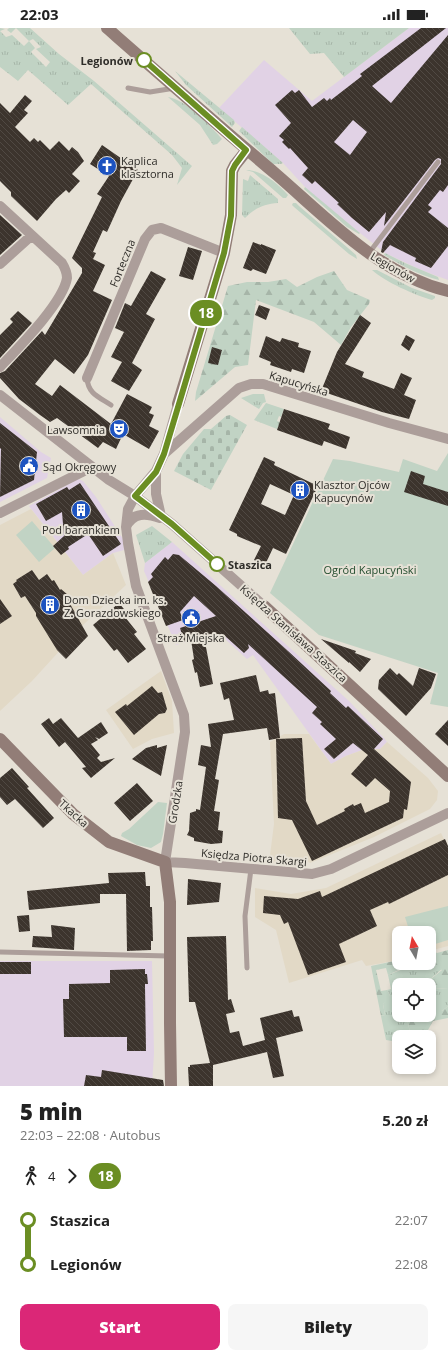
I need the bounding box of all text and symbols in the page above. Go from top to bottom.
text: 22:03 [20,4,59,24]
marker: Legionów [136,52,152,68]
place label: Legionów [80,53,134,68]
place label: Kaplica klasztorna [121,153,174,181]
church icon: Kaplica klasztorna [96,155,118,177]
street label: Forteczna [106,237,138,289]
street label: Legionów [368,248,418,286]
line badge: 18 [188,300,224,326]
text: 18 [198,303,214,322]
street label: Kapucyńska [268,367,330,399]
theatre icon: Lawsomnia [108,418,130,440]
place label: Lawsomnia [47,422,105,437]
public building icon: Sąd Okręgowy [18,455,40,477]
place label: Sąd Okręgowy [43,459,117,474]
place label: Klasztor Ojców Kapucynów [314,477,390,505]
building icon: Klasztor Ojców Kapucynów [289,479,311,501]
building icon: Pod barankiem [70,499,92,521]
place label: Pod barankiem [42,522,120,537]
marker: Staszica [209,556,225,572]
place label: Staszica [228,557,272,572]
park label: Ogród Kapucyński [324,562,416,577]
street label: Księdza Stanisława Staszica [237,581,351,685]
place label: Dom Dziecka im. ks. Z. Gorazdowskiego [64,592,166,620]
building icon: Dom Dziecka im. ks. Z. Gorazdowskiego [39,594,61,616]
public building icon: Straż Miejska [180,607,202,629]
place label: Straż Miejska [157,630,225,645]
street label: Grodzka [164,780,186,824]
street label: Tkacka [56,796,92,830]
street label: Księdza Piotra Skargi [200,845,308,869]
north arrow [392,926,436,970]
map controls [392,926,436,1074]
button: locate [392,978,436,1022]
button: layers [392,1030,436,1074]
text: 5 min [20,1096,83,1126]
text: 5.20 zł [382,1110,428,1130]
text: 22:03 – 22:08 · Autobus [20,1126,161,1144]
icon: walk [20,1165,42,1187]
icon: forward [61,1165,83,1187]
text: 18 [97,1166,113,1185]
text: 4 [48,1167,55,1185]
text: Staszica [50,1210,110,1230]
text: 22:07 [395,1211,428,1229]
text: Legionów [50,1254,122,1274]
text: 22:08 [395,1255,428,1273]
button: Start [20,1304,220,1350]
button: Bilety [228,1304,428,1350]

